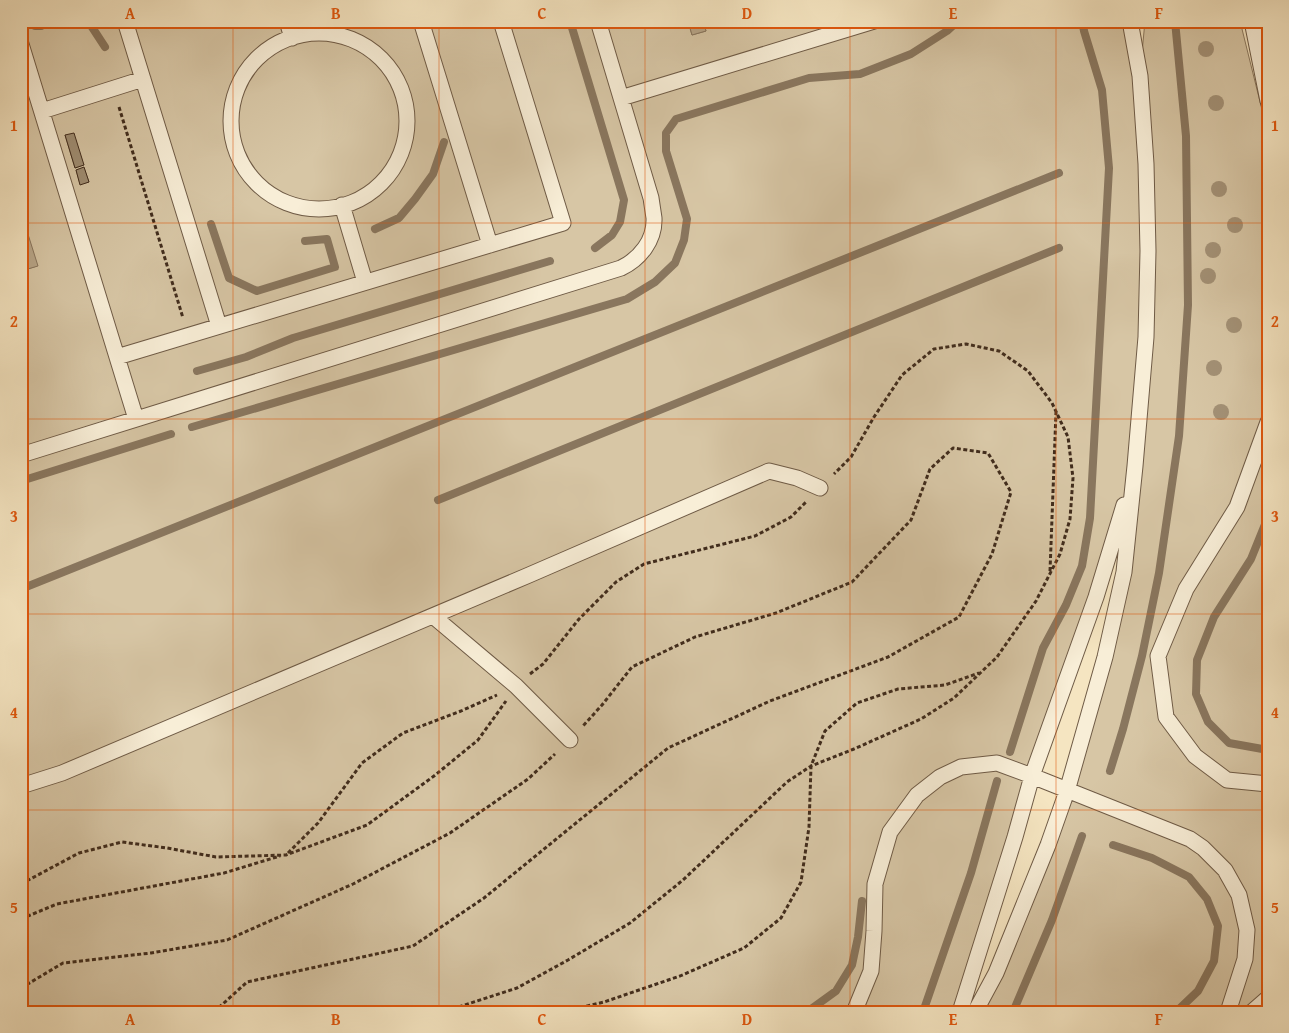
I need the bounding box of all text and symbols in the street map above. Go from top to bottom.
text: A [125,1,136,25]
text: B [331,1,341,25]
text: C [537,1,547,25]
text: D [742,1,752,25]
text: E [949,1,958,25]
text: F [1155,1,1163,25]
text: 1 [10,113,18,137]
text: 1 [1271,113,1279,137]
text: 2 [10,309,18,333]
text: 2 [1271,309,1279,333]
text: 3 [10,504,18,528]
text: 3 [1271,504,1279,528]
text: 4 [10,700,18,724]
text: 4 [1271,700,1279,724]
text: 5 [10,895,18,919]
text: 5 [1271,895,1279,919]
text: A [125,1007,136,1031]
text: B [331,1007,341,1031]
text: C [537,1007,547,1031]
text: D [742,1007,752,1031]
text: E [949,1007,958,1031]
text: F [1155,1007,1163,1031]

